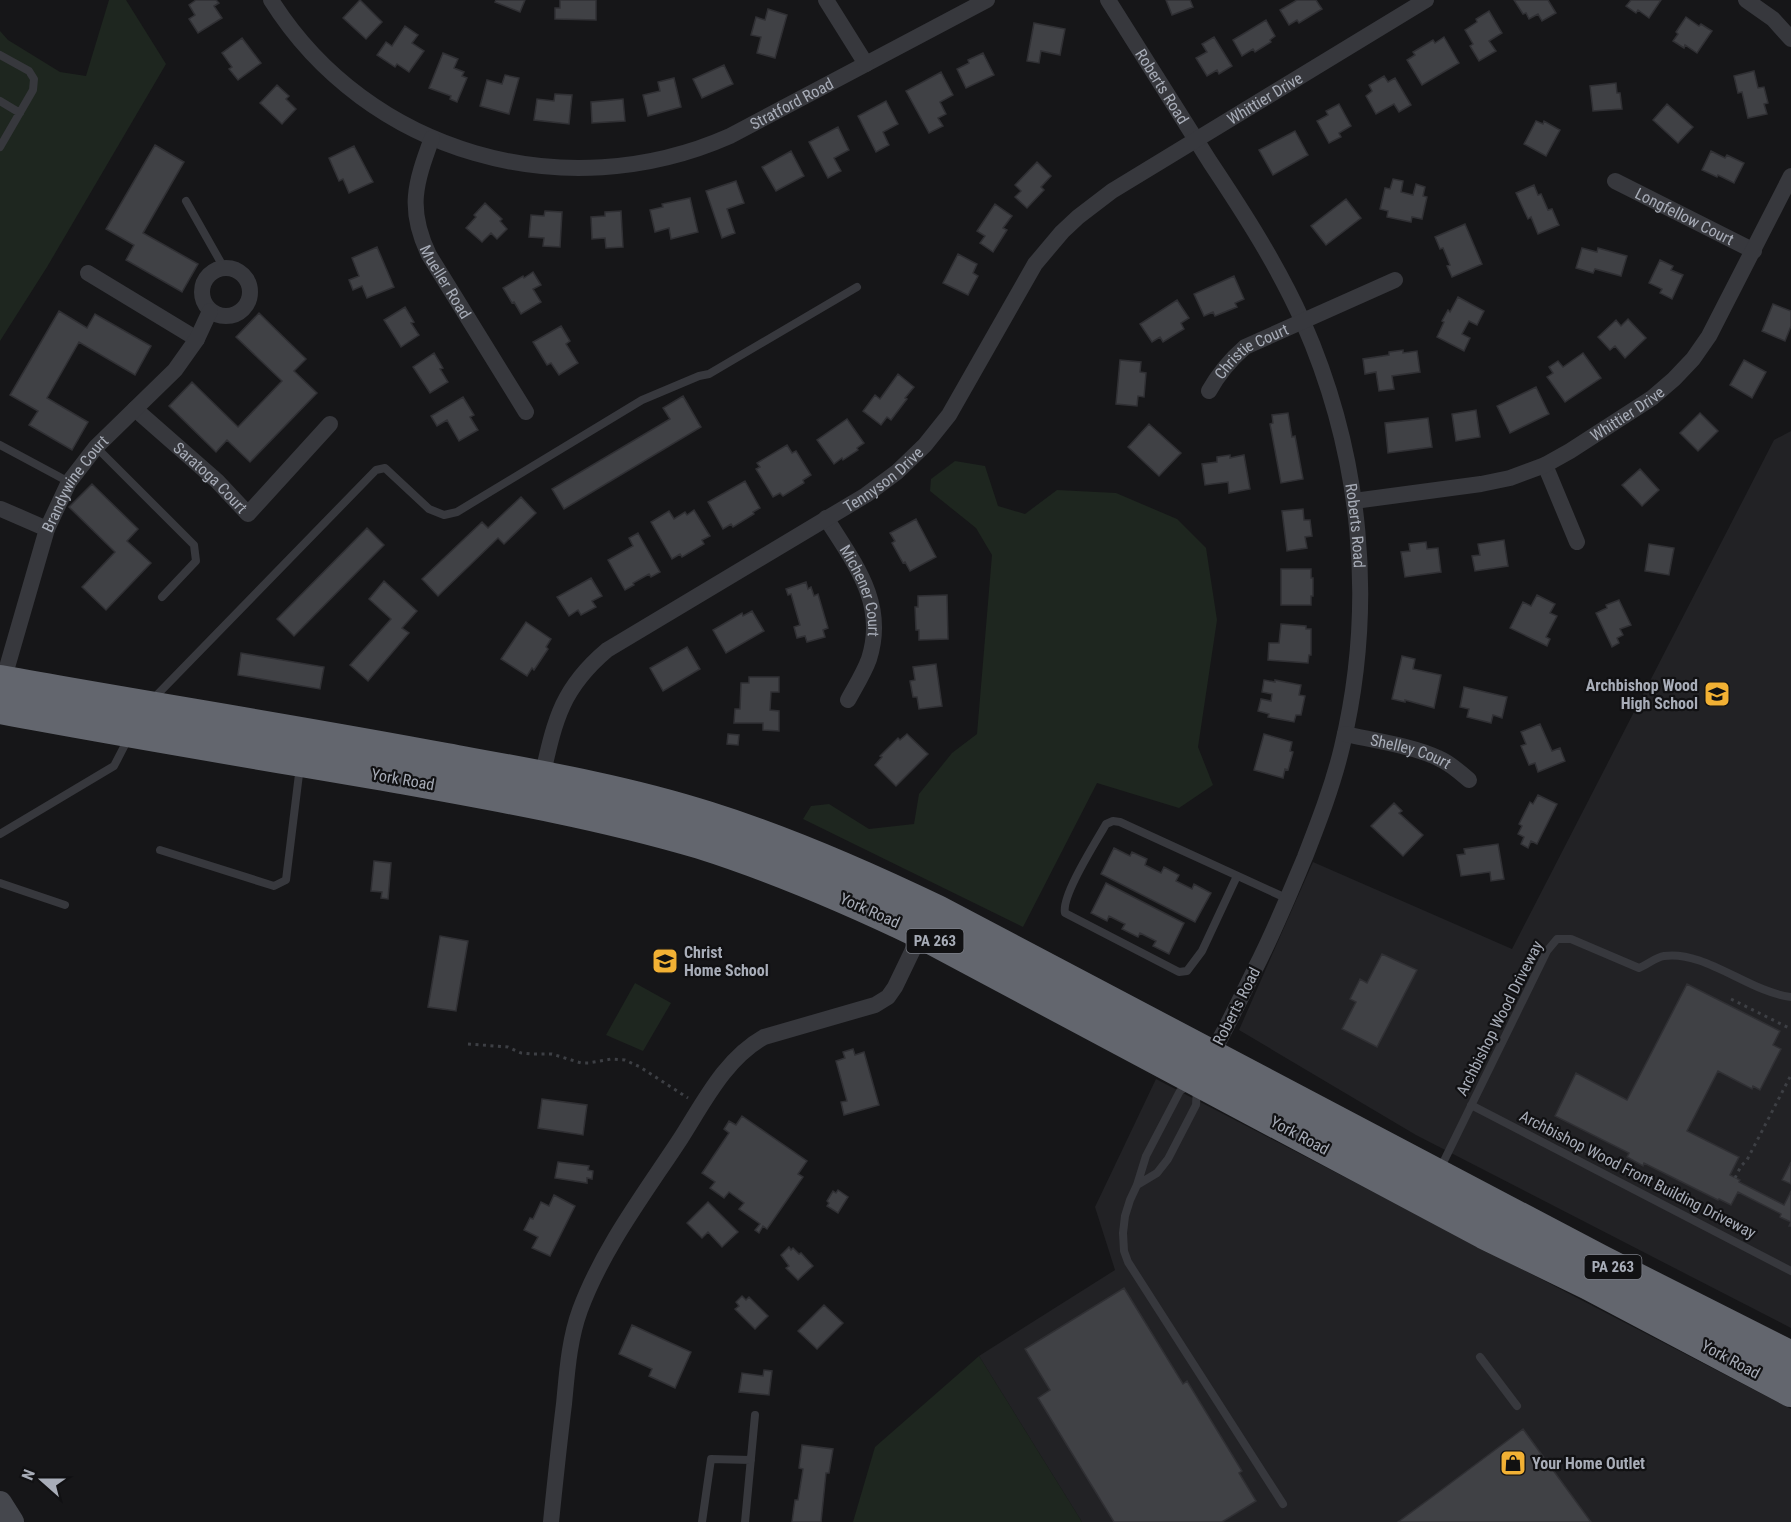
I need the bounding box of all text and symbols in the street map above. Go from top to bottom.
street label: Roberts Road [1131,46,1193,128]
street label: Whittier Drive [1224,68,1306,129]
street label: Stratford Road [747,74,837,134]
street label: Longfellow Court [1632,184,1737,249]
street label: Mueller Road [416,242,475,322]
street label: Christie Court [1210,320,1292,383]
street label: Whittier Drive [1587,383,1668,445]
street label: Brandywine Court [38,431,112,535]
street label: Saratoga Court [169,438,251,517]
street label: Tennyson Drive [840,443,927,516]
street label: Roberts Road [1341,482,1369,568]
street label: Michener Court [836,542,883,638]
place label: Archbishop Wood High School [1586,676,1698,713]
school or university icon: Archbishop Wood High School [1702,679,1732,709]
street label: Shelley Court [1369,730,1455,773]
street label: York Road [370,765,436,794]
street label: York Road [837,889,903,932]
road number: PA 263 [906,929,964,953]
street label: Archbishop Wood Driveway [1452,937,1547,1099]
place label: Christ Home School [684,943,769,980]
school or university icon: Christ Home School [650,946,680,976]
street label: Roberts Road [1209,964,1264,1048]
street label: Archbishop Wood Front Building Driveway [1517,1106,1759,1243]
street label: York Road [1267,1112,1332,1159]
road number: PA 263 [1584,1255,1642,1279]
street label: York Road [1698,1336,1763,1383]
shop icon: Your Home Outlet [1498,1448,1528,1478]
north arrow [12,1450,72,1510]
place label: Your Home Outlet [1532,1454,1645,1473]
text: N [18,1467,39,1483]

